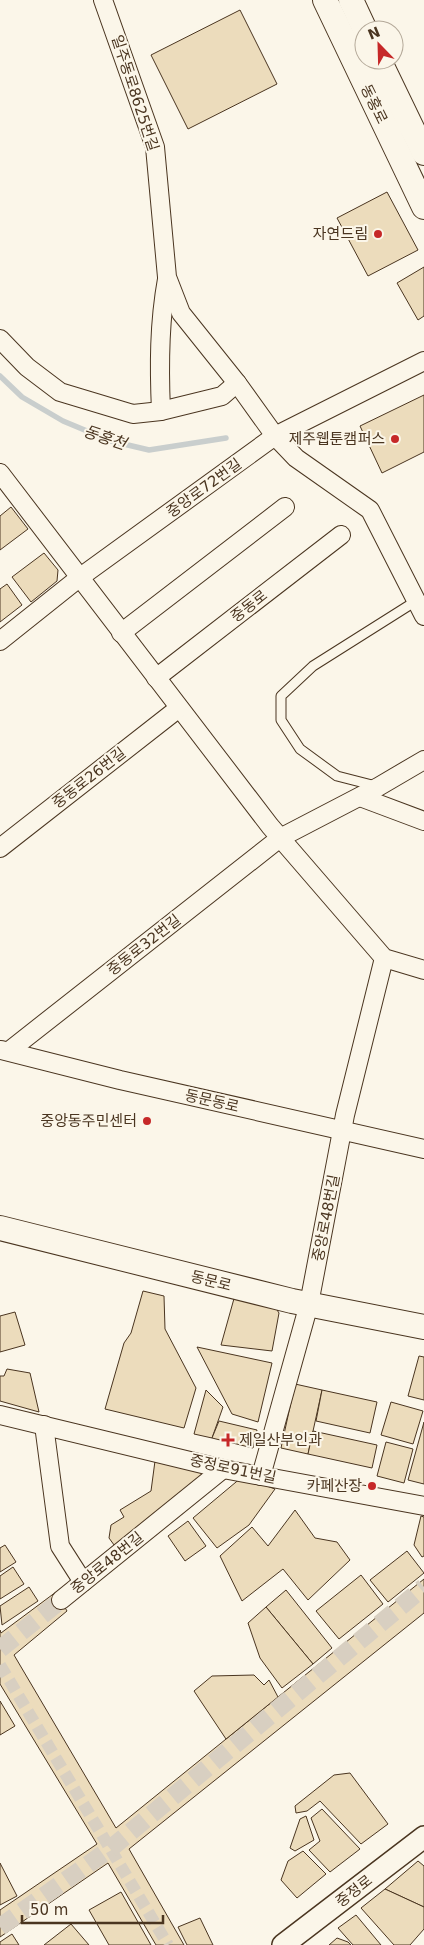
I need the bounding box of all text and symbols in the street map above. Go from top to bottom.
north arrow [354,20,404,70]
text: N [365,23,382,43]
street label: 일주동로8625번길 [108,33,162,153]
street label: 동홍로 [357,81,391,127]
place label: 자연드림 [313,225,368,243]
marker: 자연드림 [372,228,384,240]
water label: 동홍천 [81,421,131,454]
place label: 제주웹툰캠퍼스 [288,430,385,448]
marker: 제주웹툰캠퍼스 [389,433,401,445]
street label: 중앙로72번길 [163,455,245,521]
street label: 중동로 [227,586,271,626]
street label: 중동로26번길 [49,744,129,812]
street label: 중동로32번길 [104,911,184,979]
street label: 동문동로 [183,1086,241,1116]
place label: 중앙동주민센터 [40,1112,137,1130]
marker: 중앙동주민센터 [141,1115,153,1127]
street label: 중앙로48번길 [309,1173,343,1263]
street label: 동문로 [189,1267,233,1295]
place label: 제일산부인과 [239,1431,322,1449]
marker: 제일산부인과 [221,1433,235,1447]
street label: 중정로91번길 [188,1451,278,1487]
place label: 카페산장 [307,1477,362,1495]
marker: 카페산장 [366,1480,378,1492]
street label: 중앙로48번길 [67,1528,147,1598]
street label: 중정로 [332,1871,376,1911]
scale bar [22,1892,164,1924]
text: 50 m [30,1901,68,1919]

